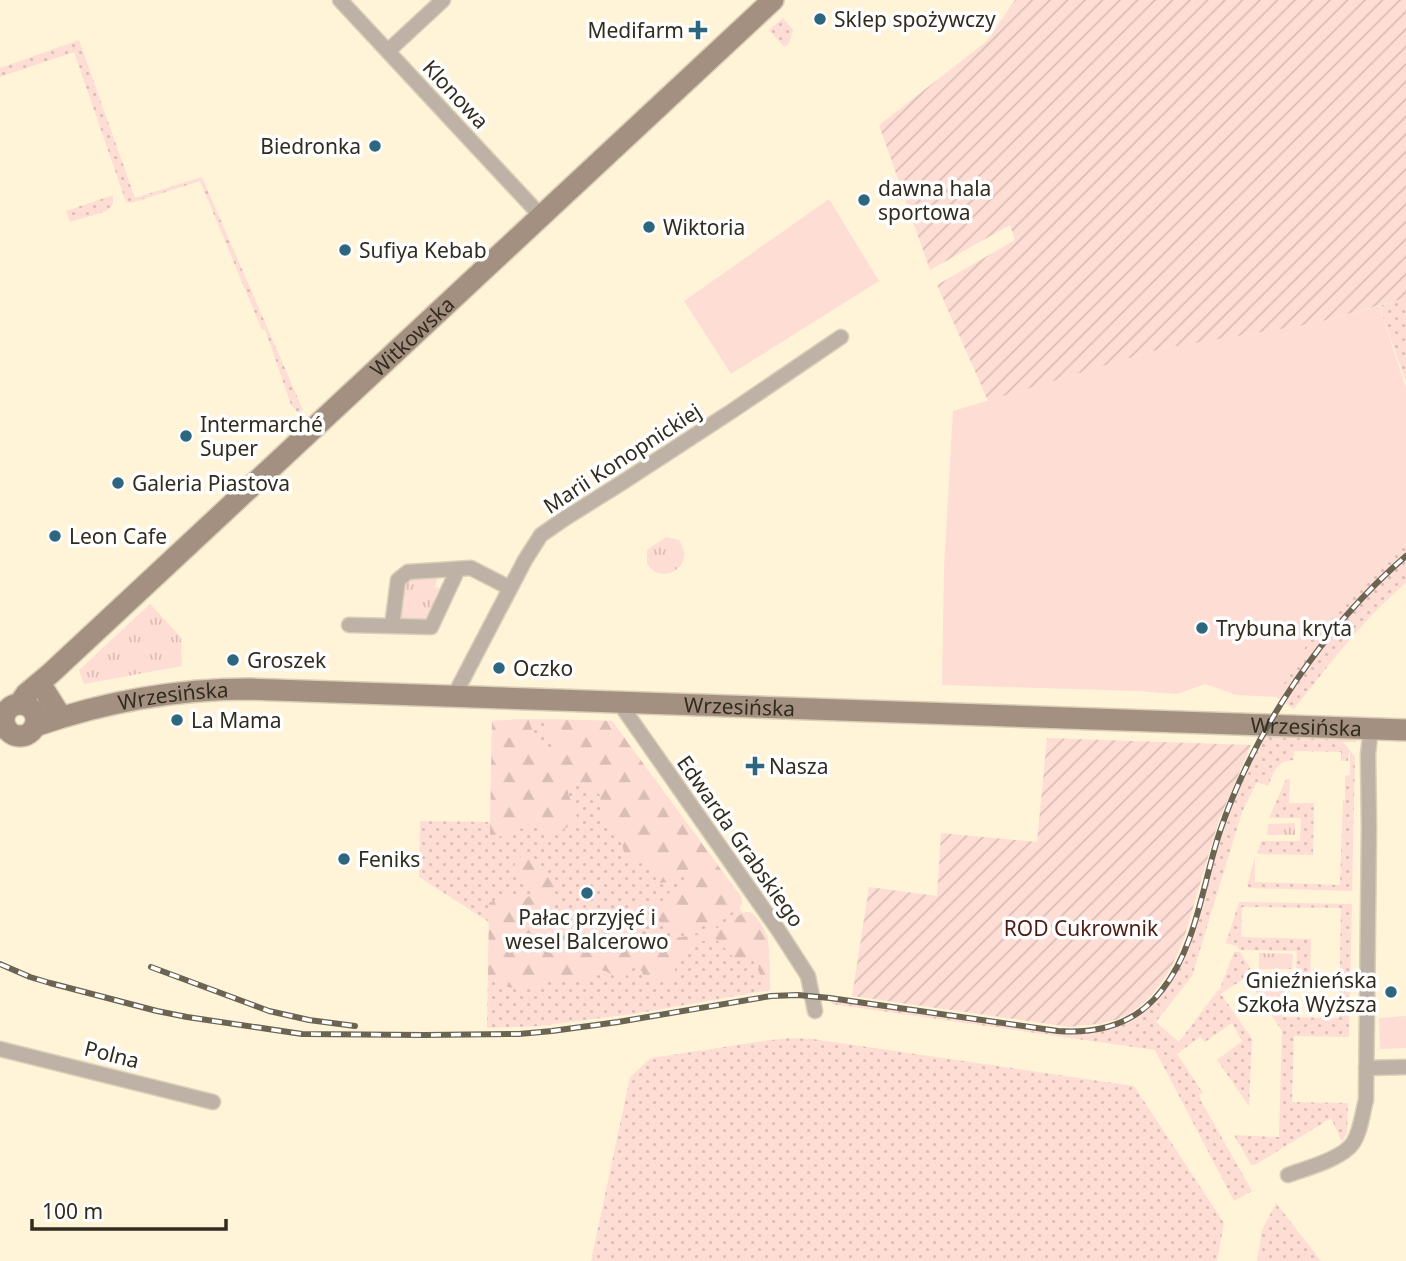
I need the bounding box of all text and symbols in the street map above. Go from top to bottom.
place label: Sklep spożywczy [834,5,996,33]
marker: Sklep spożywczy [812,11,828,27]
place label: Medifarm [587,16,684,44]
marker: Medifarm [690,22,706,38]
street label: Klonowa [417,53,495,135]
place label: Biedronka [260,132,361,160]
marker: Biedronka [367,138,383,154]
place label: dawna hala sportowa [878,174,991,226]
marker: dawna hala sportowa [856,192,872,208]
place label: Wiktoria [663,213,745,241]
marker: Wiktoria [641,219,657,235]
place label: Sufiya Kebab [359,236,487,264]
marker: Sufiya Kebab [337,242,353,258]
street label: Witkowska [364,290,460,383]
street label: Marii Konopnickiej [538,397,706,519]
place label: Intermarché Super [200,410,323,462]
marker: Intermarché Super [178,428,194,444]
place label: Galeria Piastova [132,469,290,497]
marker: Galeria Piastova [110,475,126,491]
place label: Leon Cafe [69,522,167,550]
marker: Leon Cafe [47,528,63,544]
place label: Trybuna kryta [1216,614,1352,642]
marker: Trybuna kryta [1194,620,1210,636]
place label: Groszek [247,646,327,674]
marker: Groszek [225,652,241,668]
place label: Oczko [513,654,573,682]
marker: Oczko [491,660,507,676]
street label: Wrzesińska [115,675,229,716]
street label: Wrzesińska [683,690,796,722]
place label: La Mama [191,706,282,734]
street label: Wrzesińska [1250,710,1362,742]
marker: La Mama [169,712,185,728]
street label: Edwarda Grabskiego [671,750,811,932]
place label: Nasza [769,752,828,780]
marker: Nasza [747,758,763,774]
place label: Feniks [358,845,420,873]
marker: Feniks [336,851,352,867]
marker: Pałac przyjęć i wesel Balcerowo [579,885,595,901]
place label: Pałac przyjęć i wesel Balcerowo [505,903,669,955]
park label: ROD Cukrownik [1004,914,1159,942]
place label: Gnieźnieńska Szkoła Wyższa [1237,966,1377,1018]
marker: Gnieźnieńska Szkoła Wyższa [1383,984,1399,1000]
street label: Polna [82,1034,142,1074]
scale bar [32,1188,226,1232]
text: 100 m [42,1197,103,1225]

